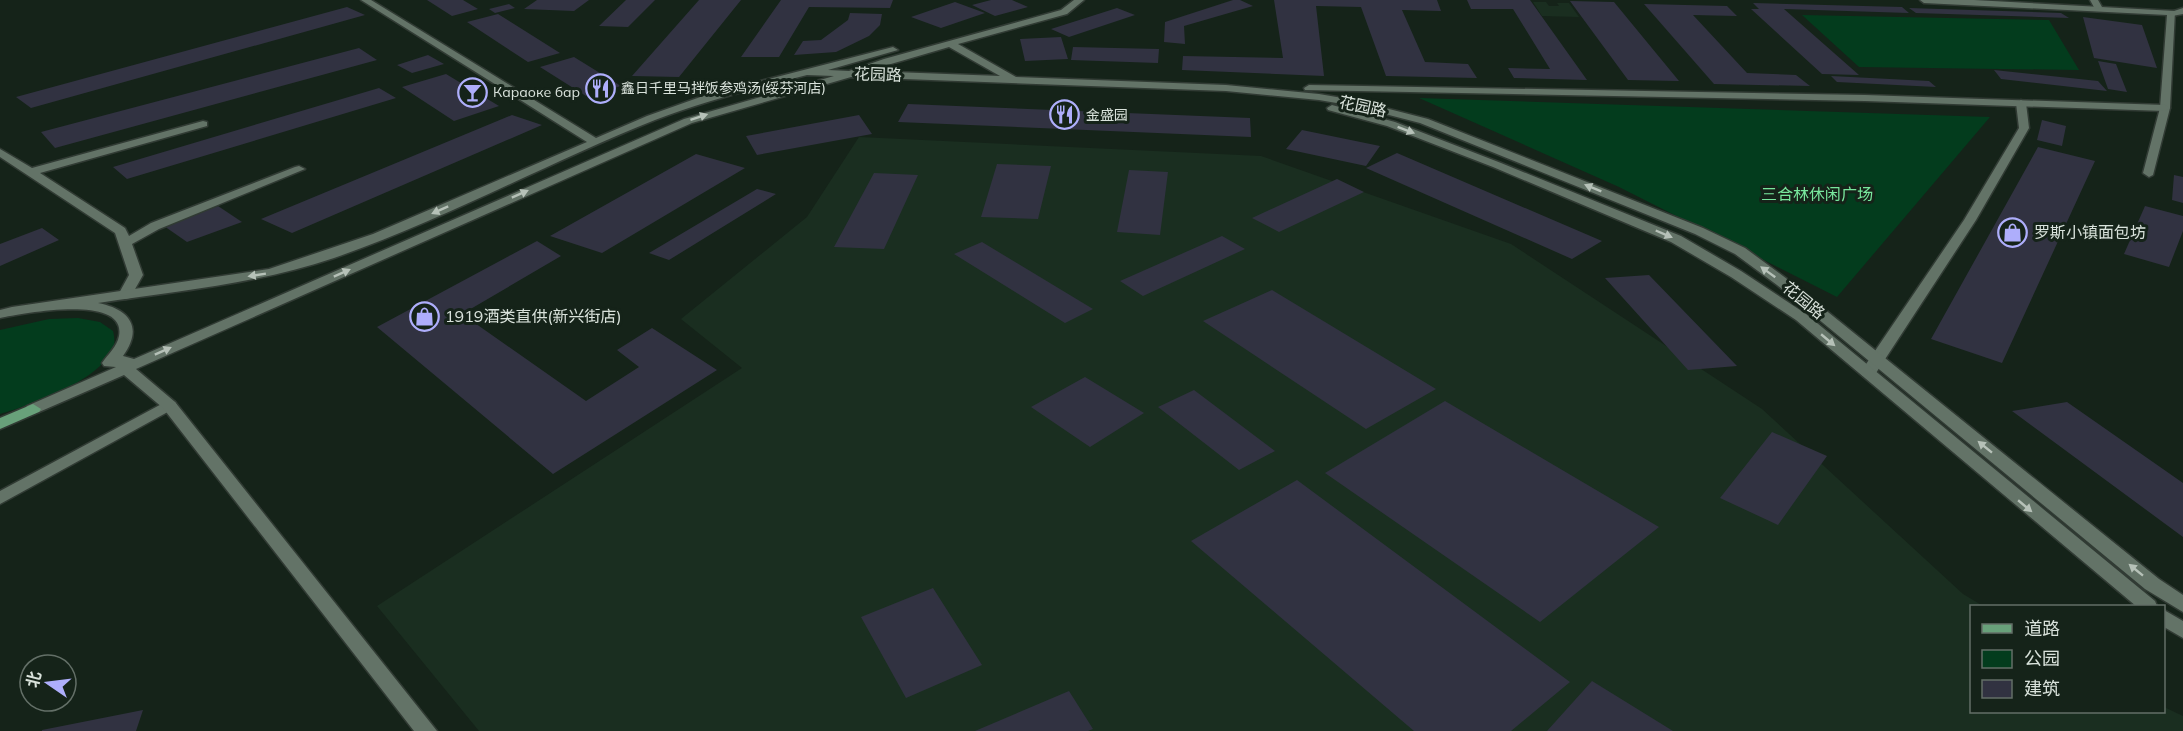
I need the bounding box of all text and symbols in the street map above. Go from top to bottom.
street label: 花园路 [854,63,902,85]
restaurant icon: 鑫日千里马拌饭参鸡汤(绥芬河店) [584,72,616,104]
bar icon: Караоке бар [456,76,488,108]
place label: 鑫日千里马拌饭参鸡汤(绥芬河店) [621,79,826,97]
place label: Караоке бар [493,83,580,101]
street label: 花园路 [1337,91,1389,121]
restaurant icon: 金盛园 [1049,99,1081,131]
place label: 金盛园 [1086,106,1128,124]
one-way arrow [690,112,708,122]
one-way arrow [1397,125,1415,135]
one-way arrow [1583,183,1601,193]
park label: 三合林休闲广场 [1761,184,1873,204]
one-way arrow [511,189,529,198]
one-way arrow [432,205,449,214]
shop icon: 罗斯小镇面包坊 [1997,216,2029,248]
place label: 罗斯小镇面包坊 [2034,222,2146,242]
one-way arrow [1655,230,1673,239]
one-way arrow [1760,266,1775,278]
one-way arrow [333,268,350,277]
one-way arrow [247,271,266,280]
street label: 花园路 [1779,277,1829,323]
shop icon: 1919酒类直供(新兴街店) [408,300,440,332]
place label: 1919酒类直供(新兴街店) [445,306,622,326]
one-way arrow [1820,333,1836,346]
one-way arrow [155,347,172,356]
one-way arrow [1977,442,1992,454]
one-way arrow [2017,499,2033,512]
one-way arrow [2128,565,2143,577]
legend [1970,605,2165,713]
text: 道路 [2024,617,2060,640]
text: 公园 [2024,647,2060,670]
north arrow [18,653,78,713]
text: 北 [22,669,45,690]
text: 建筑 [2024,677,2060,700]

